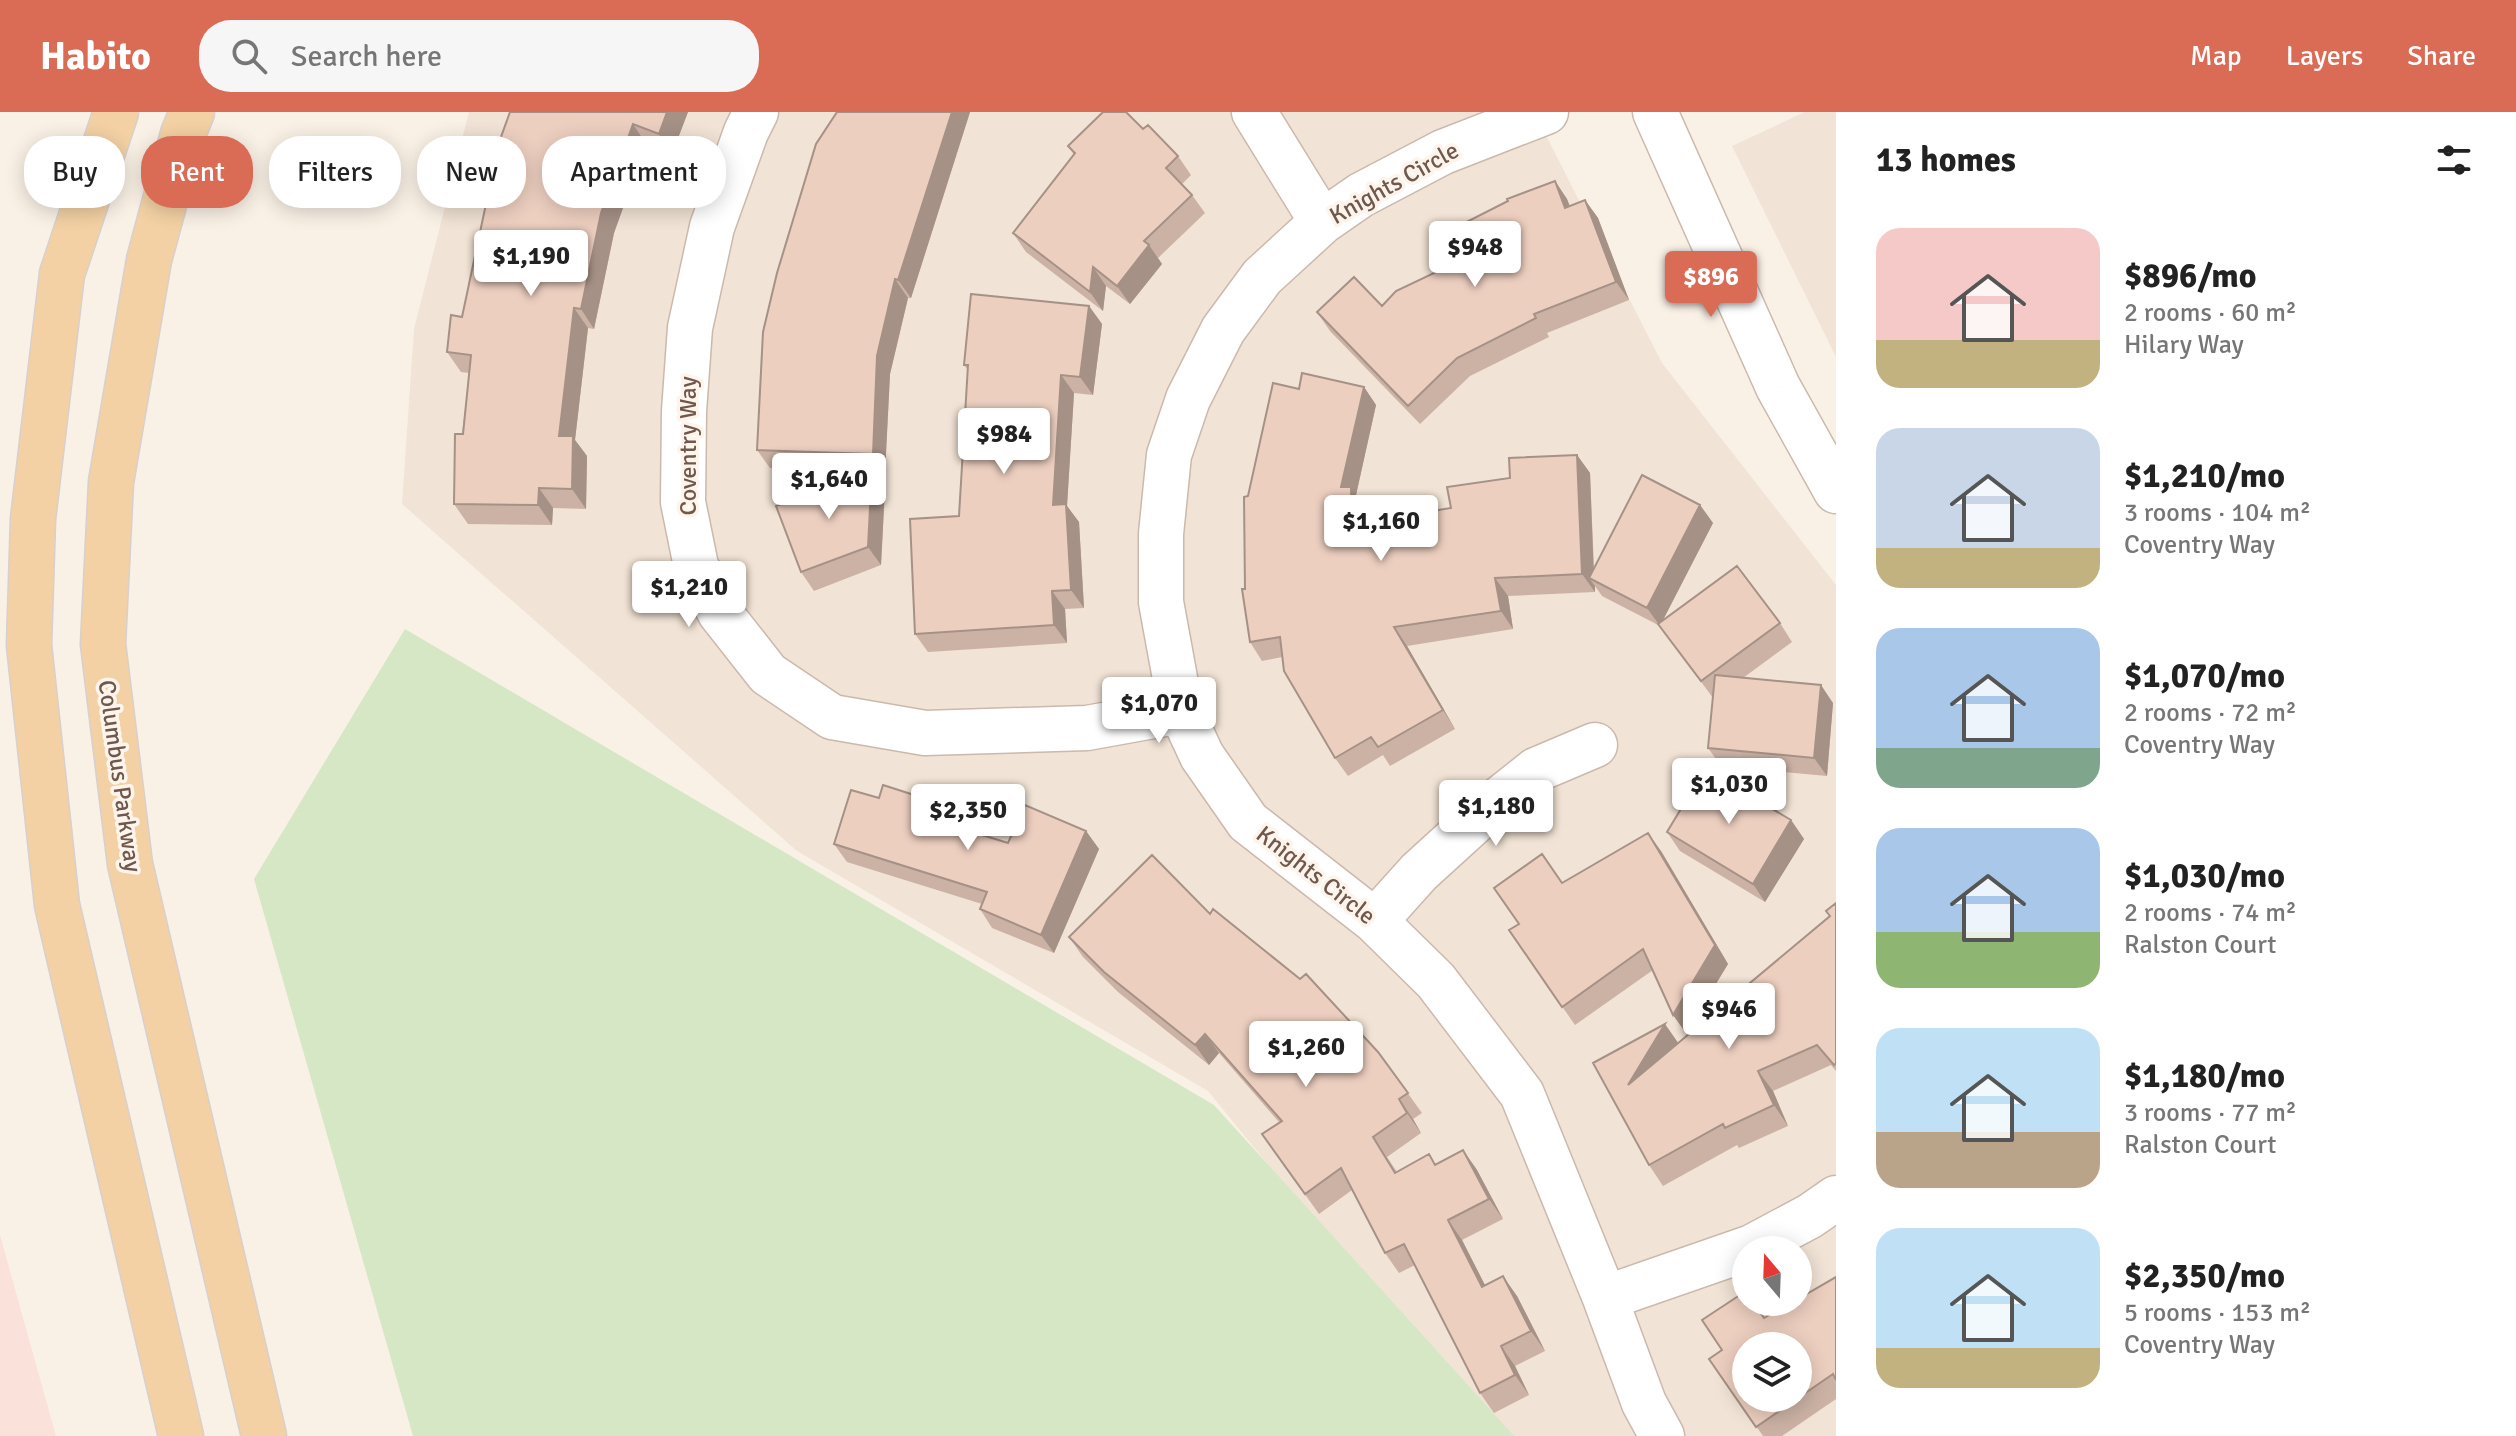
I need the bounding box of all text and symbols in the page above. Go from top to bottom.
search box [199,20,759,92]
text: Habito [40,33,151,80]
icon: search [227,34,271,78]
text: Search here [291,38,442,75]
text: Map [2190,39,2242,73]
text: Layers [2286,39,2363,73]
text: Share [2407,39,2476,73]
street label: Knights Circle [1324,135,1464,231]
chip: Buy [24,136,125,208]
chip: Rent [141,136,253,208]
chip: Filters [269,136,401,208]
chip: New [417,136,526,208]
chip: Apartment [542,136,726,208]
icon: filters [2432,138,2476,182]
text: 13 homes [1876,139,2016,181]
pin: $948 [1428,221,1522,289]
pin: $1,190 [466,230,596,298]
text: $948 [1447,231,1503,263]
text: $1,190 [492,240,570,272]
pin: $896 [1664,251,1758,319]
text: $896/mo [2124,255,2257,297]
icon: home [1940,260,2036,356]
text: $896 [1683,261,1739,293]
text: 2 rooms · 60 m² [2124,297,2297,329]
text: Hilary Way [2124,329,2244,361]
street label: Coventry Way [673,376,703,516]
pin: $984 [957,408,1051,476]
text: $984 [976,418,1032,450]
pin: $1,640 [764,453,894,521]
text: $1,210/mo [2124,455,2285,497]
icon: home [1940,460,2036,556]
text: $1,640 [790,463,868,495]
pin: $1,160 [1316,495,1446,563]
text: 3 rooms · 104 m² [2124,497,2311,529]
text: $1,160 [1342,505,1420,537]
text: Coventry Way [2124,529,2275,561]
pin: $1,210 [624,561,754,629]
text: $1,210 [650,571,728,603]
text: $1,070/mo [2124,655,2285,697]
icon: home [1940,660,2036,756]
pin: $1,070 [1094,677,1224,745]
street label: Columbus Parkway [92,678,148,874]
text: $1,070 [1120,687,1198,719]
text: 2 rooms · 72 m² [2124,697,2297,729]
text: Coventry Way [2124,729,2275,761]
pin: $1,030 [1664,758,1794,826]
text: $1,030 [1690,768,1768,800]
pin: $1,180 [1431,780,1561,848]
pin: $2,350 [903,784,1033,852]
text: $1,180 [1457,790,1535,822]
text: $2,350 [929,794,1007,826]
street label: Knights Circle [1250,819,1382,931]
text: $1,030/mo [2124,855,2285,897]
icon: home [1940,860,2036,956]
text: 2 rooms · 74 m² [2124,897,2297,929]
text: Ralston Court [2124,929,2276,961]
pin: $946 [1682,983,1776,1051]
text: $946 [1701,993,1757,1025]
pin: $1,260 [1241,1021,1371,1089]
text: $1,260 [1267,1031,1345,1063]
text: $1,180/mo [2124,1055,2285,1097]
icon: home [1940,1060,2036,1156]
text: 3 rooms · 77 m² [2124,1097,2297,1129]
text: Ralston Court [2124,1129,2276,1161]
north arrow [1732,1236,1812,1316]
map controls [1732,1236,1812,1412]
text: $2,350/mo [2124,1255,2285,1297]
icon: home [1940,1260,2036,1356]
text: 5 rooms · 153 m² [2124,1297,2311,1329]
text: Coventry Way [2124,1329,2275,1361]
button: layers [1732,1332,1812,1412]

